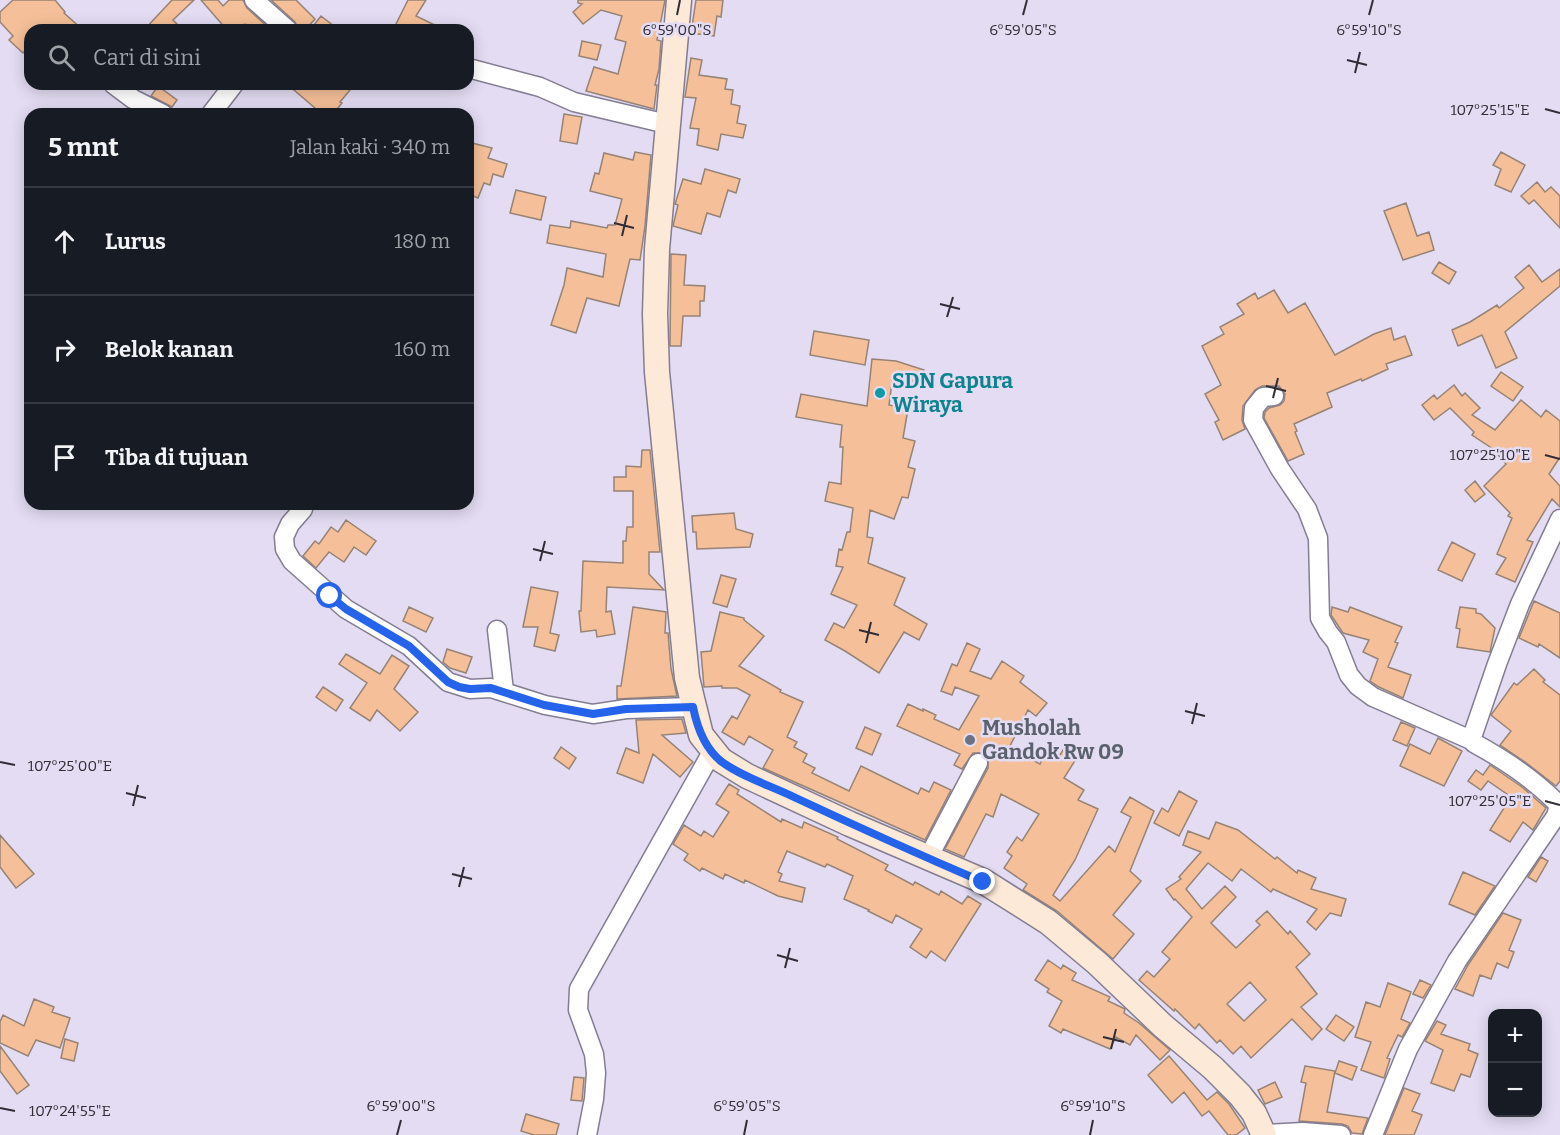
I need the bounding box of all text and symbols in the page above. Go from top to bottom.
text: 6°59'00"S [642,21,712,39]
text: 6°59'05"S [989,21,1057,39]
text: 6°59'10"S [1336,21,1402,39]
search box [24,24,474,90]
icon: search [45,41,78,74]
text: Cari di sini [93,44,201,71]
text: 107°25'15"E [1450,101,1530,119]
text: 5 mnt [48,132,119,163]
text: Jalan kaki · 340 m [290,135,450,159]
icon: ahead [48,225,81,258]
text: Lurus [105,228,166,255]
text: 180 m [394,229,450,253]
icon: right [48,333,81,366]
text: Belok kanan [105,336,233,363]
text: 160 m [394,337,450,361]
place label: SDN Gapura Wiraya [892,368,1013,418]
marker: SDN Gapura Wiraya [873,386,887,400]
icon: arrive [48,441,81,474]
text: Tiba di tujuan [105,444,248,471]
text: 107°25'10"E [1450,446,1530,464]
route start [316,582,342,608]
place label: Musholah Gandok Rw 09 [982,715,1124,765]
marker: Musholah Gandok Rw 09 [963,733,977,747]
text: 107°25'00"E [28,757,112,775]
text: 107°25'05"E [1449,792,1531,810]
route end [969,868,995,894]
map controls [1488,1009,1542,1117]
button: + [1488,1009,1542,1063]
button: − [1488,1063,1542,1117]
text: 6°59'00"S [366,1097,436,1115]
text: 6°59'05"S [713,1097,781,1115]
text: 6°59'10"S [1060,1097,1126,1115]
text: 107°24'55"E [29,1102,111,1120]

